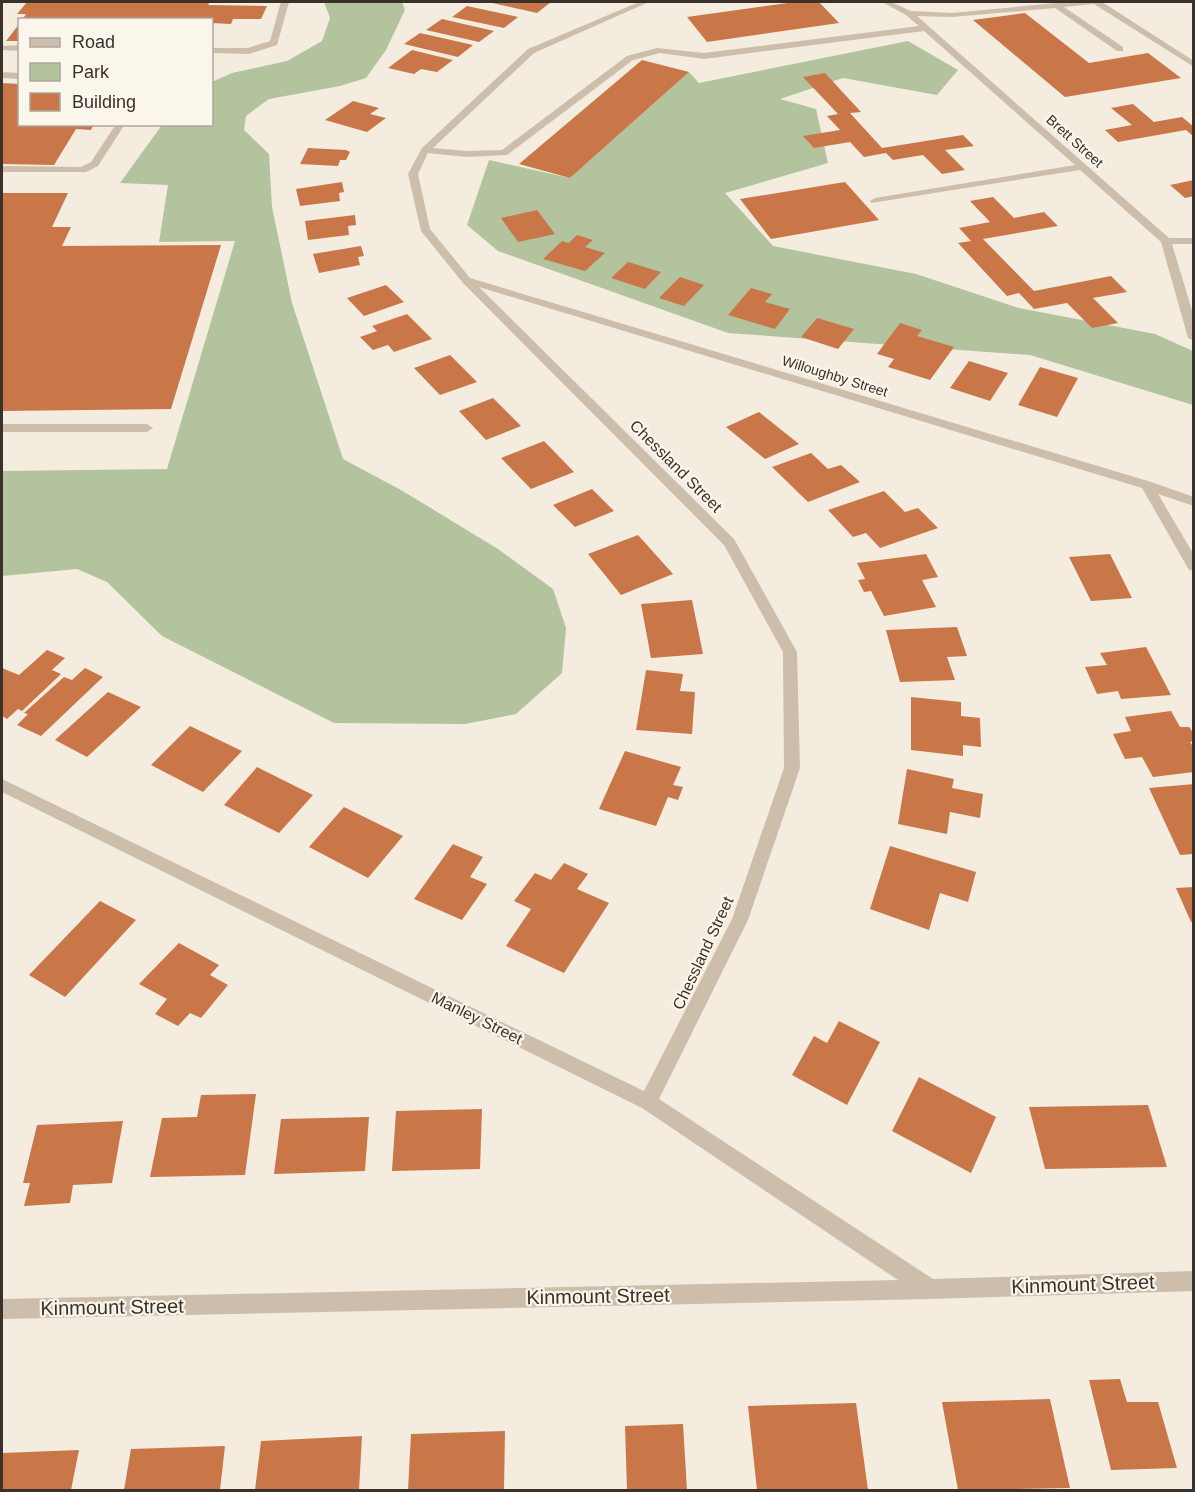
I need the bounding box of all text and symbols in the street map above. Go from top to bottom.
legend [18,18,213,126]
text: Road [72,32,115,52]
text: Park [72,62,110,82]
text: Building [72,92,136,112]
street label: Brett Street [1043,111,1107,171]
street label: Willoughby Street [780,352,890,400]
street label: Chessland Street [627,417,726,516]
street label: Chessland Street [669,893,737,1012]
street label: Manley Street [429,989,526,1048]
street label: Kinmount Street [1011,1270,1155,1297]
street label: Kinmount Street [526,1284,670,1308]
street label: Kinmount Street [40,1295,184,1319]

